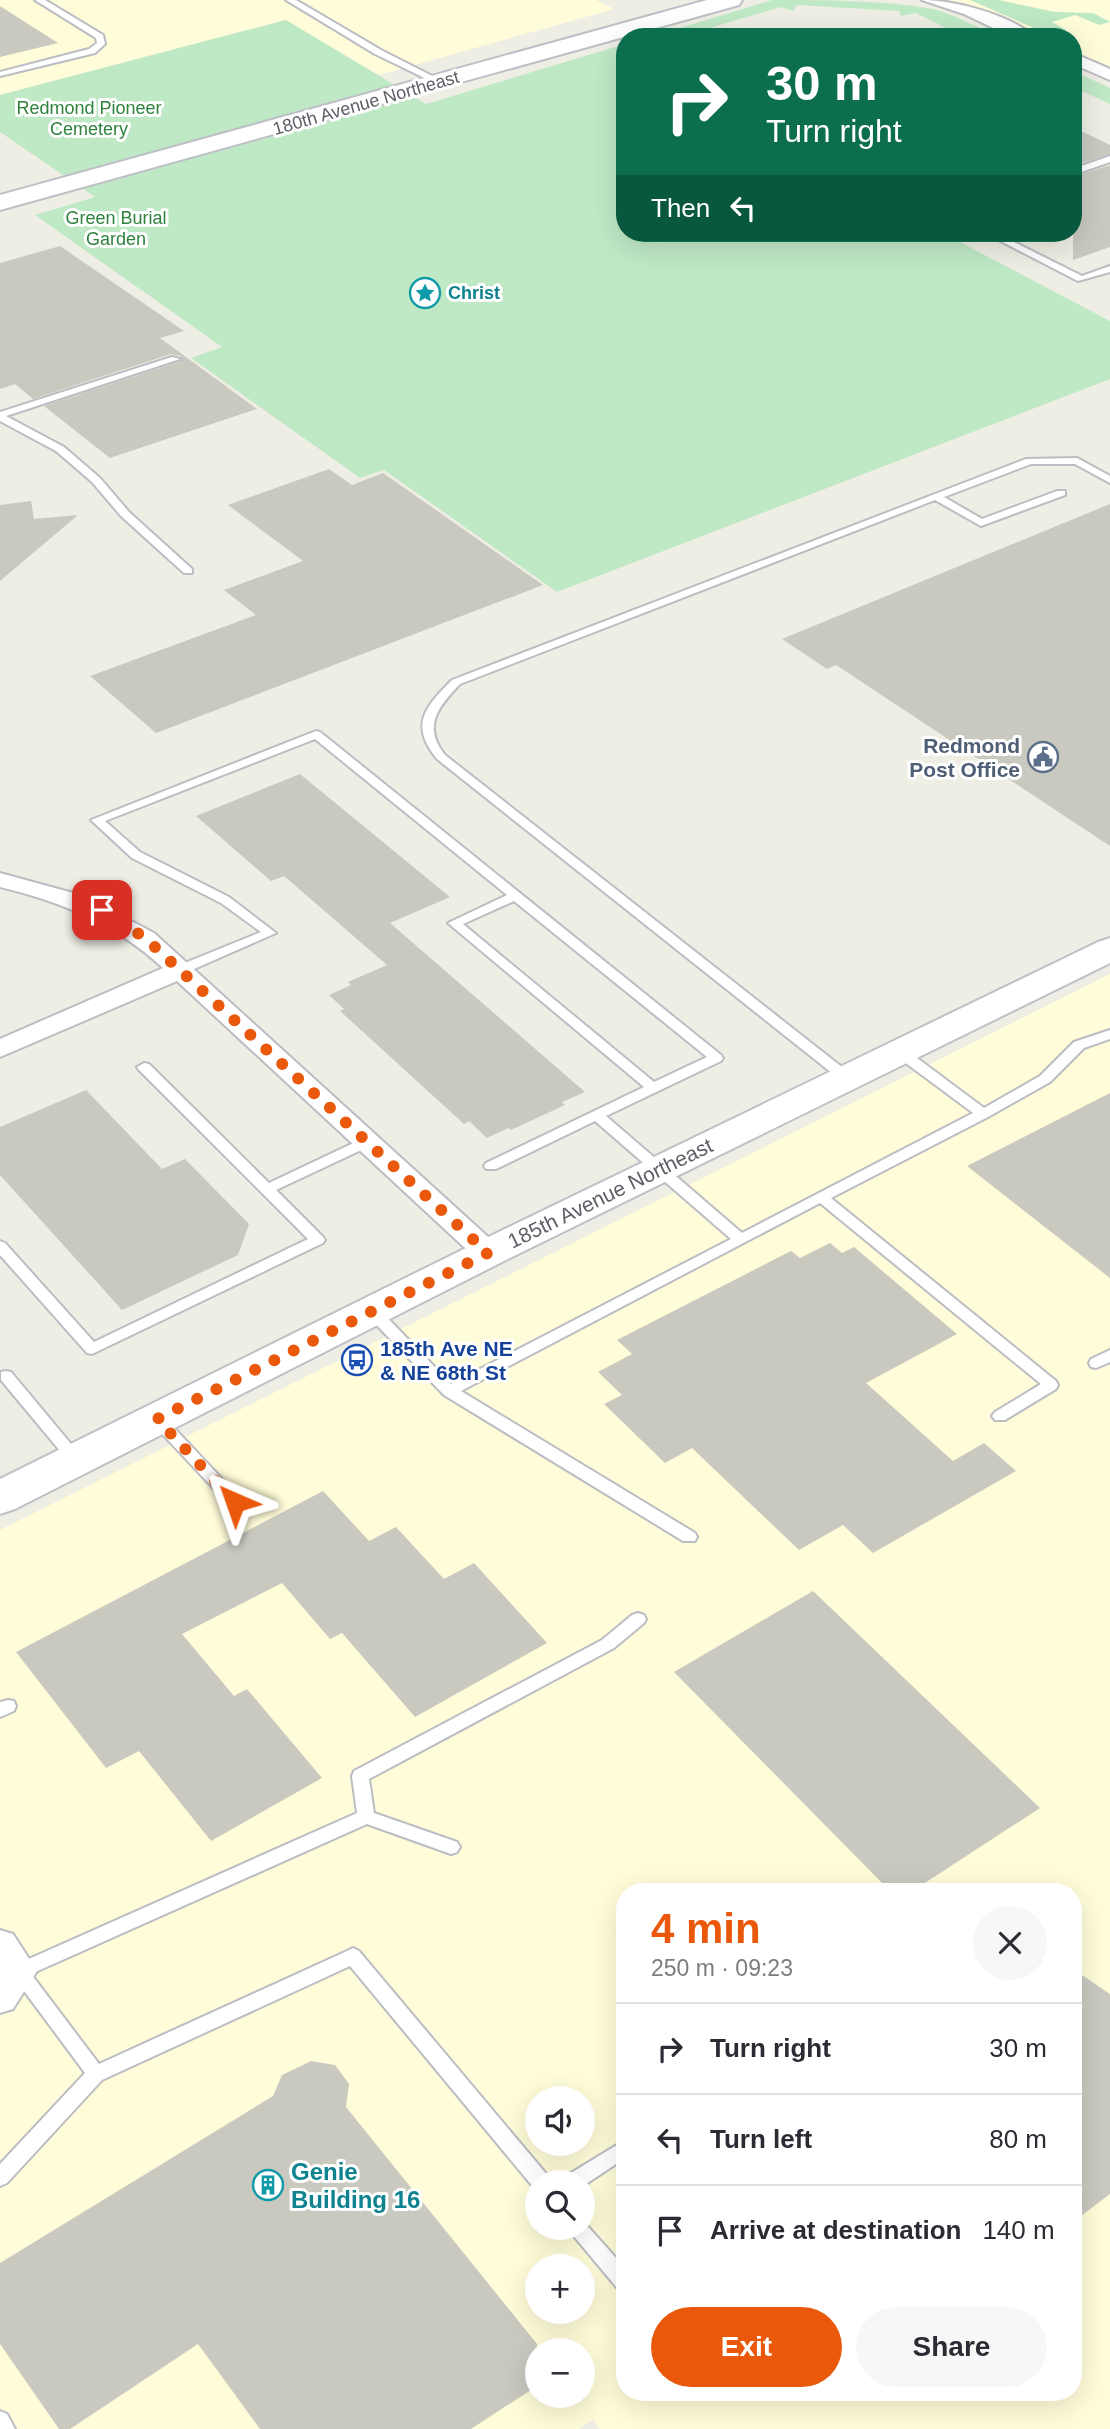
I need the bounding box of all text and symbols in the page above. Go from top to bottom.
icon: right [651,56,742,147]
text: 30 m [766,56,878,110]
street label: 180th Avenue Northeast [271,67,461,139]
park label: Redmond Pioneer Cemetery [16,98,162,139]
text: Turn right [766,113,902,149]
icon: left [724,189,762,227]
text: Then [651,193,710,223]
park label: Green Burial Garden [65,208,167,249]
place icon: Christ [408,276,442,310]
place label: Christ [448,283,500,303]
place label: Redmond Post Office [909,734,1020,781]
public building icon: Redmond Post Office [1026,740,1060,774]
pin [72,880,132,940]
icon: arrive [83,891,121,929]
street label: 185th Avenue Northeast [504,1133,716,1253]
place label: 185th Ave NE & NE 68th St [380,1337,513,1384]
bus stop icon: 185th Ave NE & NE 68th St [340,1343,374,1377]
position arrow [198,1465,272,1539]
text: 4 min [651,1905,761,1952]
button: close [973,1906,1047,1980]
text: 250 m · 09:23 [651,1955,793,1981]
icon: right [651,2030,689,2068]
text: Turn right [710,2033,831,2063]
text: 30 m [989,2033,1047,2063]
map controls [525,2086,595,2408]
button: sound [525,2086,595,2156]
icon: left [651,2121,689,2159]
text: Turn left [710,2124,812,2154]
text: 80 m [989,2124,1047,2154]
place label: Genie Building 16 [291,2158,420,2213]
building icon: Genie Building 16 [251,2168,285,2202]
button: search [525,2170,595,2240]
icon: arrive [651,2212,689,2250]
text: Arrive at destination [710,2215,961,2245]
text: 140 m [982,2215,1055,2245]
button: + [525,2254,595,2324]
button: Exit [651,2307,842,2387]
button: Share [856,2307,1047,2387]
button: − [525,2338,595,2408]

